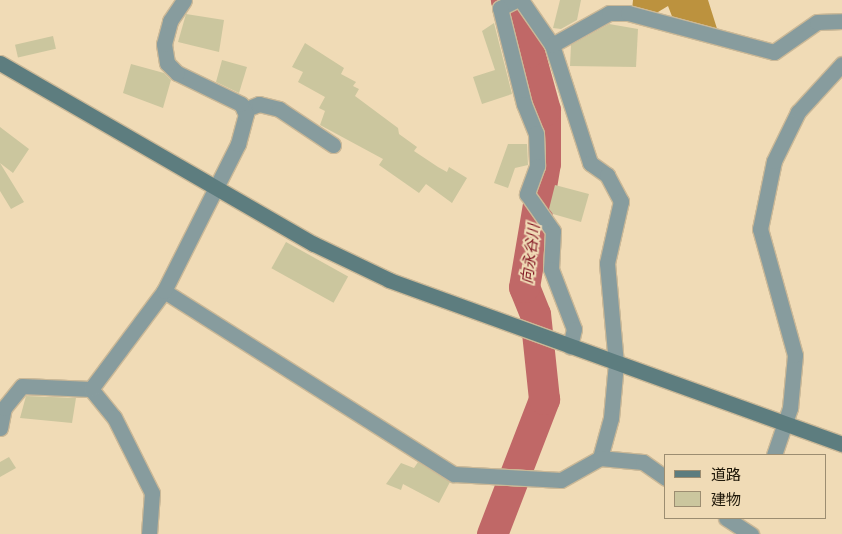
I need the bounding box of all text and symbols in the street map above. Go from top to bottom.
water label: 向永谷川 [517,223,543,285]
legend [664,454,827,519]
text: 道路 [711,464,741,485]
text: 建物 [711,489,741,510]

